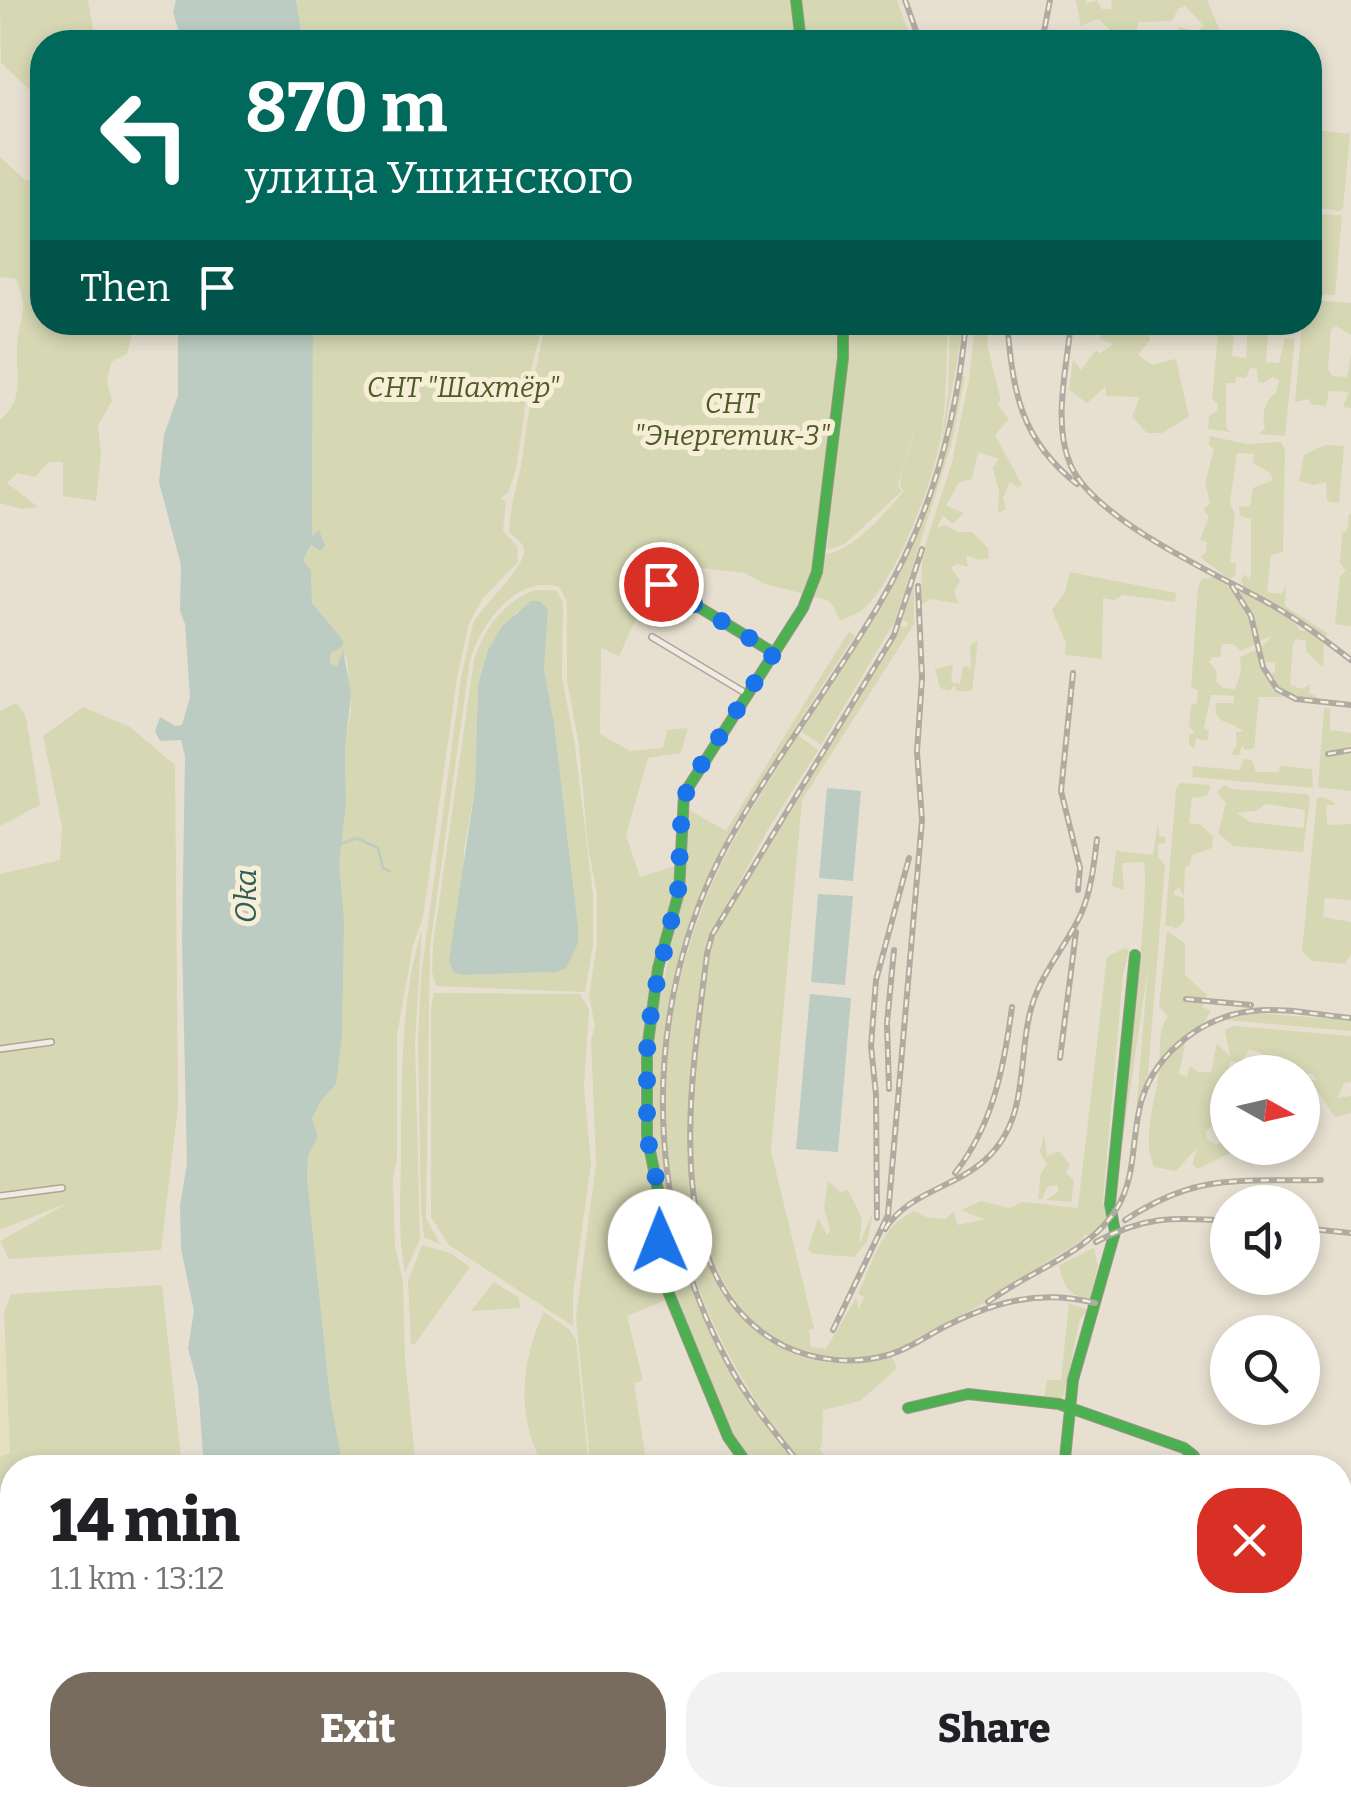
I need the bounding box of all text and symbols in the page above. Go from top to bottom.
text: 870 m [245,66,447,150]
icon: left [80,70,210,200]
text: улица Ушинского [245,151,634,205]
icon: arrive [190,260,245,315]
text: Then [80,265,170,311]
park label: СНТ "Шахтёр" [367,371,560,404]
park label: СНТ "Энергетик-3" [634,387,831,452]
pin [619,542,704,627]
icon: arrive [634,557,689,612]
water label: Oka [228,869,264,923]
north arrow [1210,1055,1320,1165]
map controls [1210,1055,1320,1425]
button: sound [1210,1185,1320,1295]
position arrow [608,1189,712,1293]
button: search [1210,1315,1320,1425]
text: 14 min [50,1485,240,1557]
button: close [1197,1488,1302,1593]
text: 1.1 km · 13:12 [50,1559,224,1597]
button: Exit [50,1672,666,1787]
button: Share [686,1672,1302,1787]

